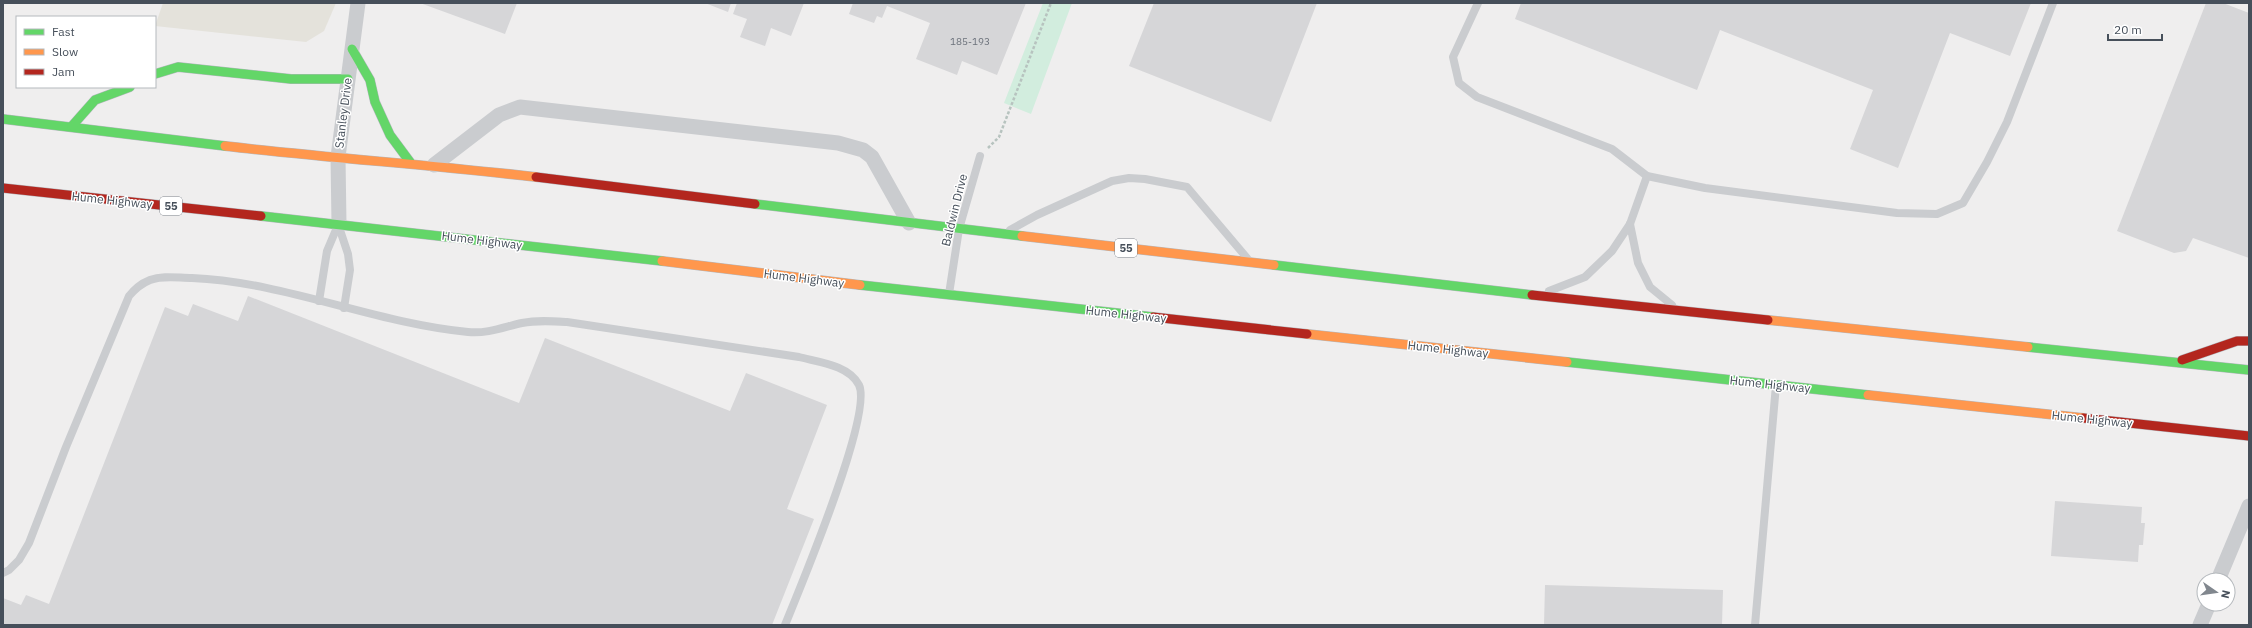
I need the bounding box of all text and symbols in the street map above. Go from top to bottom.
legend [16,16,156,88]
scale bar [2108,16,2162,42]
text: 20 m [2114,22,2142,37]
text: Fast [52,24,75,39]
house number: 185-193 [950,35,990,48]
text: Slow [52,44,78,59]
text: Jam [52,64,75,79]
street label: Stanley Drive [331,77,355,149]
street label: Baldwin Drive [938,172,970,248]
street label: Hume Highway [71,188,153,212]
road number: 55 [160,197,182,215]
street label: Hume Highway [441,228,523,252]
road number: 55 [1115,239,1137,257]
street label: Hume Highway [763,266,845,290]
street label: Hume Highway [1085,302,1167,326]
street label: Hume Highway [1407,337,1489,361]
street label: Hume Highway [1729,372,1811,396]
street label: Hume Highway [2051,407,2133,431]
north arrow [2196,572,2236,612]
text: N [2218,589,2233,600]

